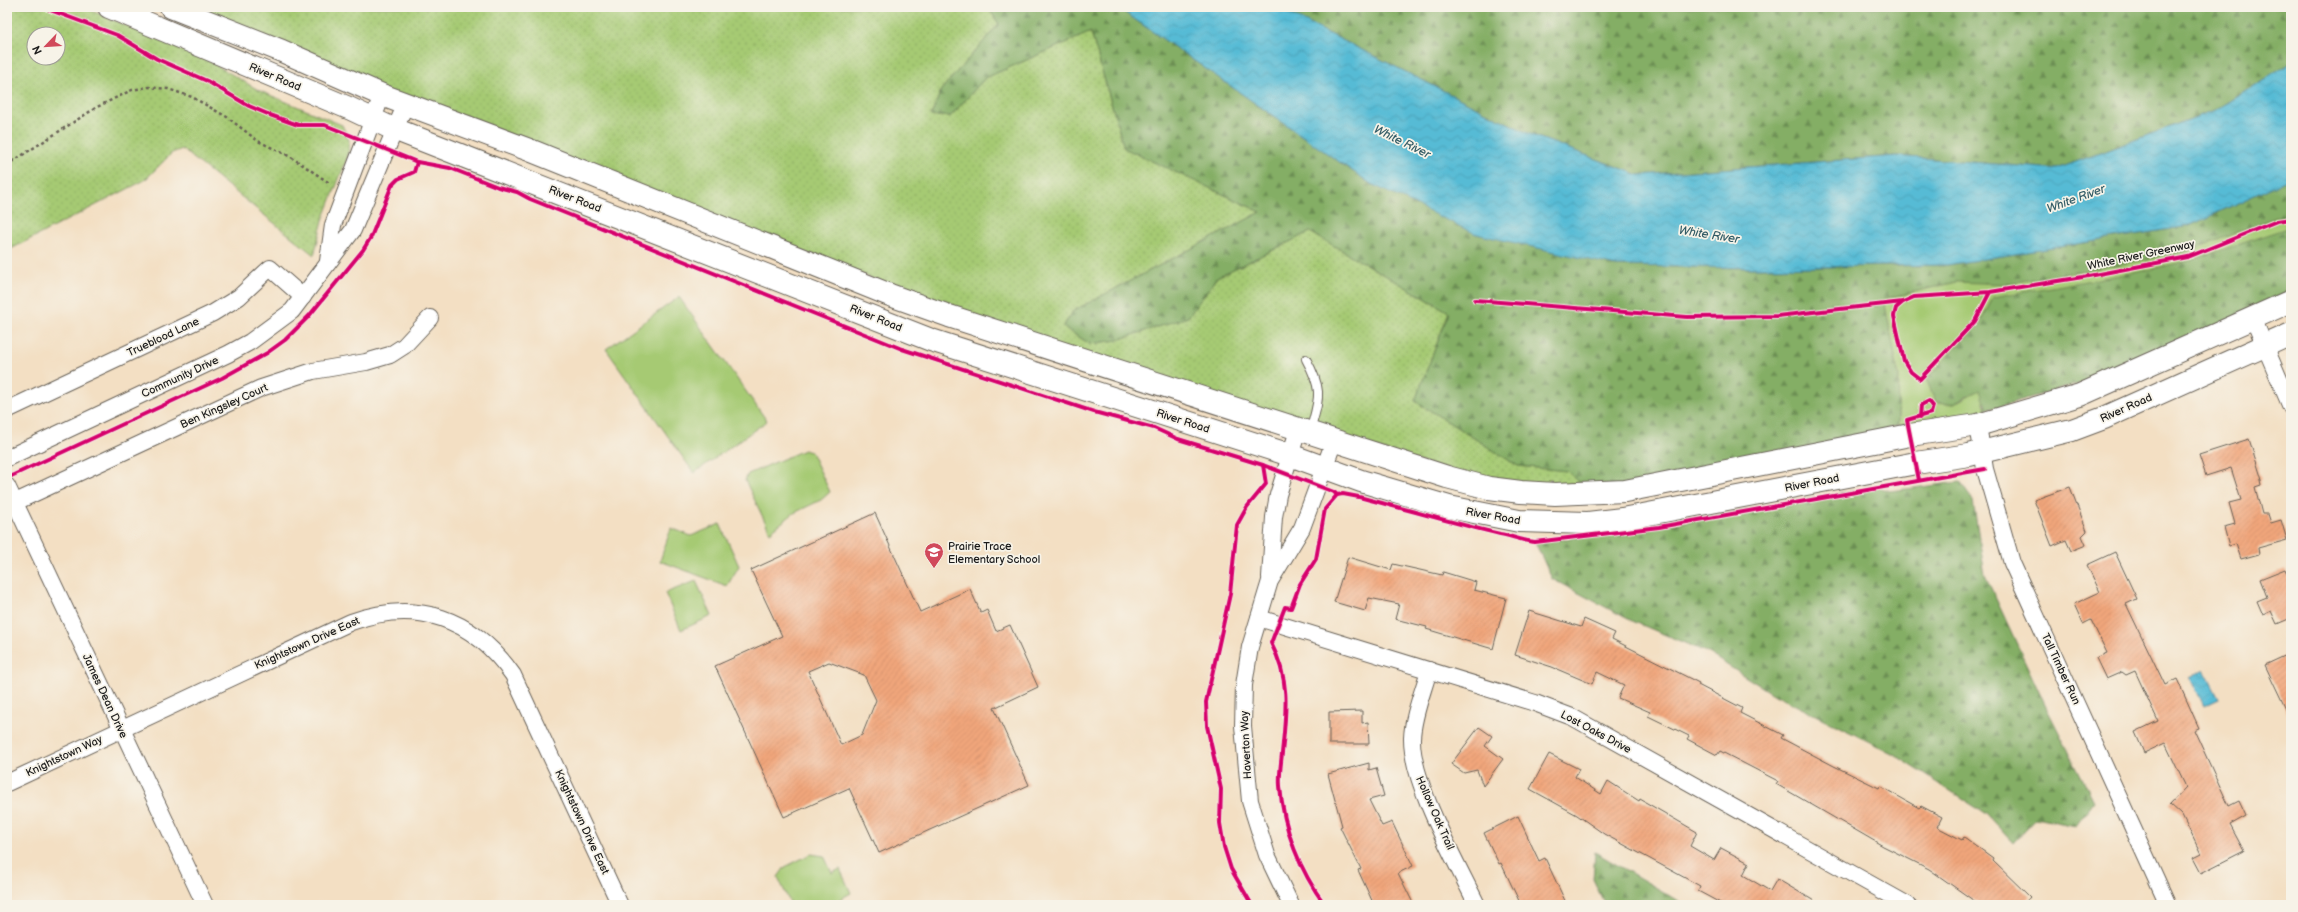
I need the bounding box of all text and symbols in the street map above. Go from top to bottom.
north arrow [26,26,66,66]
text: N [30,44,45,57]
street label: River Road [247,60,303,94]
water label: White River [1371,122,1434,163]
water label: White River [2045,181,2109,217]
street label: River Road [547,183,603,215]
water label: White River [1678,223,1742,247]
street label: White River Greenway [2086,237,2196,273]
street label: River Road [848,302,904,334]
street label: Trueblood Lane [125,314,202,359]
street label: Community Drive [139,353,221,401]
street label: Ben Kingsley Court [178,381,270,431]
street label: River Road [2098,391,2154,425]
street label: River Road [1155,406,1211,436]
street label: River Road [1784,471,1840,495]
street label: River Road [1465,505,1521,527]
place label: Prairie Trace Elementary School [948,540,1040,566]
school or university icon: Prairie Trace Elementary School [923,541,945,569]
street label: Knightstown Drive East [252,614,362,672]
street label: Tall Timber Run [2039,631,2083,707]
street label: James Dean Drive [80,652,130,741]
street label: Lost Oaks Drive [1558,708,1634,756]
street label: Haverton Way [1238,710,1254,780]
street label: Knightstown Way [24,733,104,779]
street label: Knightstown Drive East [552,768,612,877]
street label: Hollow Oak Trail [1413,774,1457,852]

